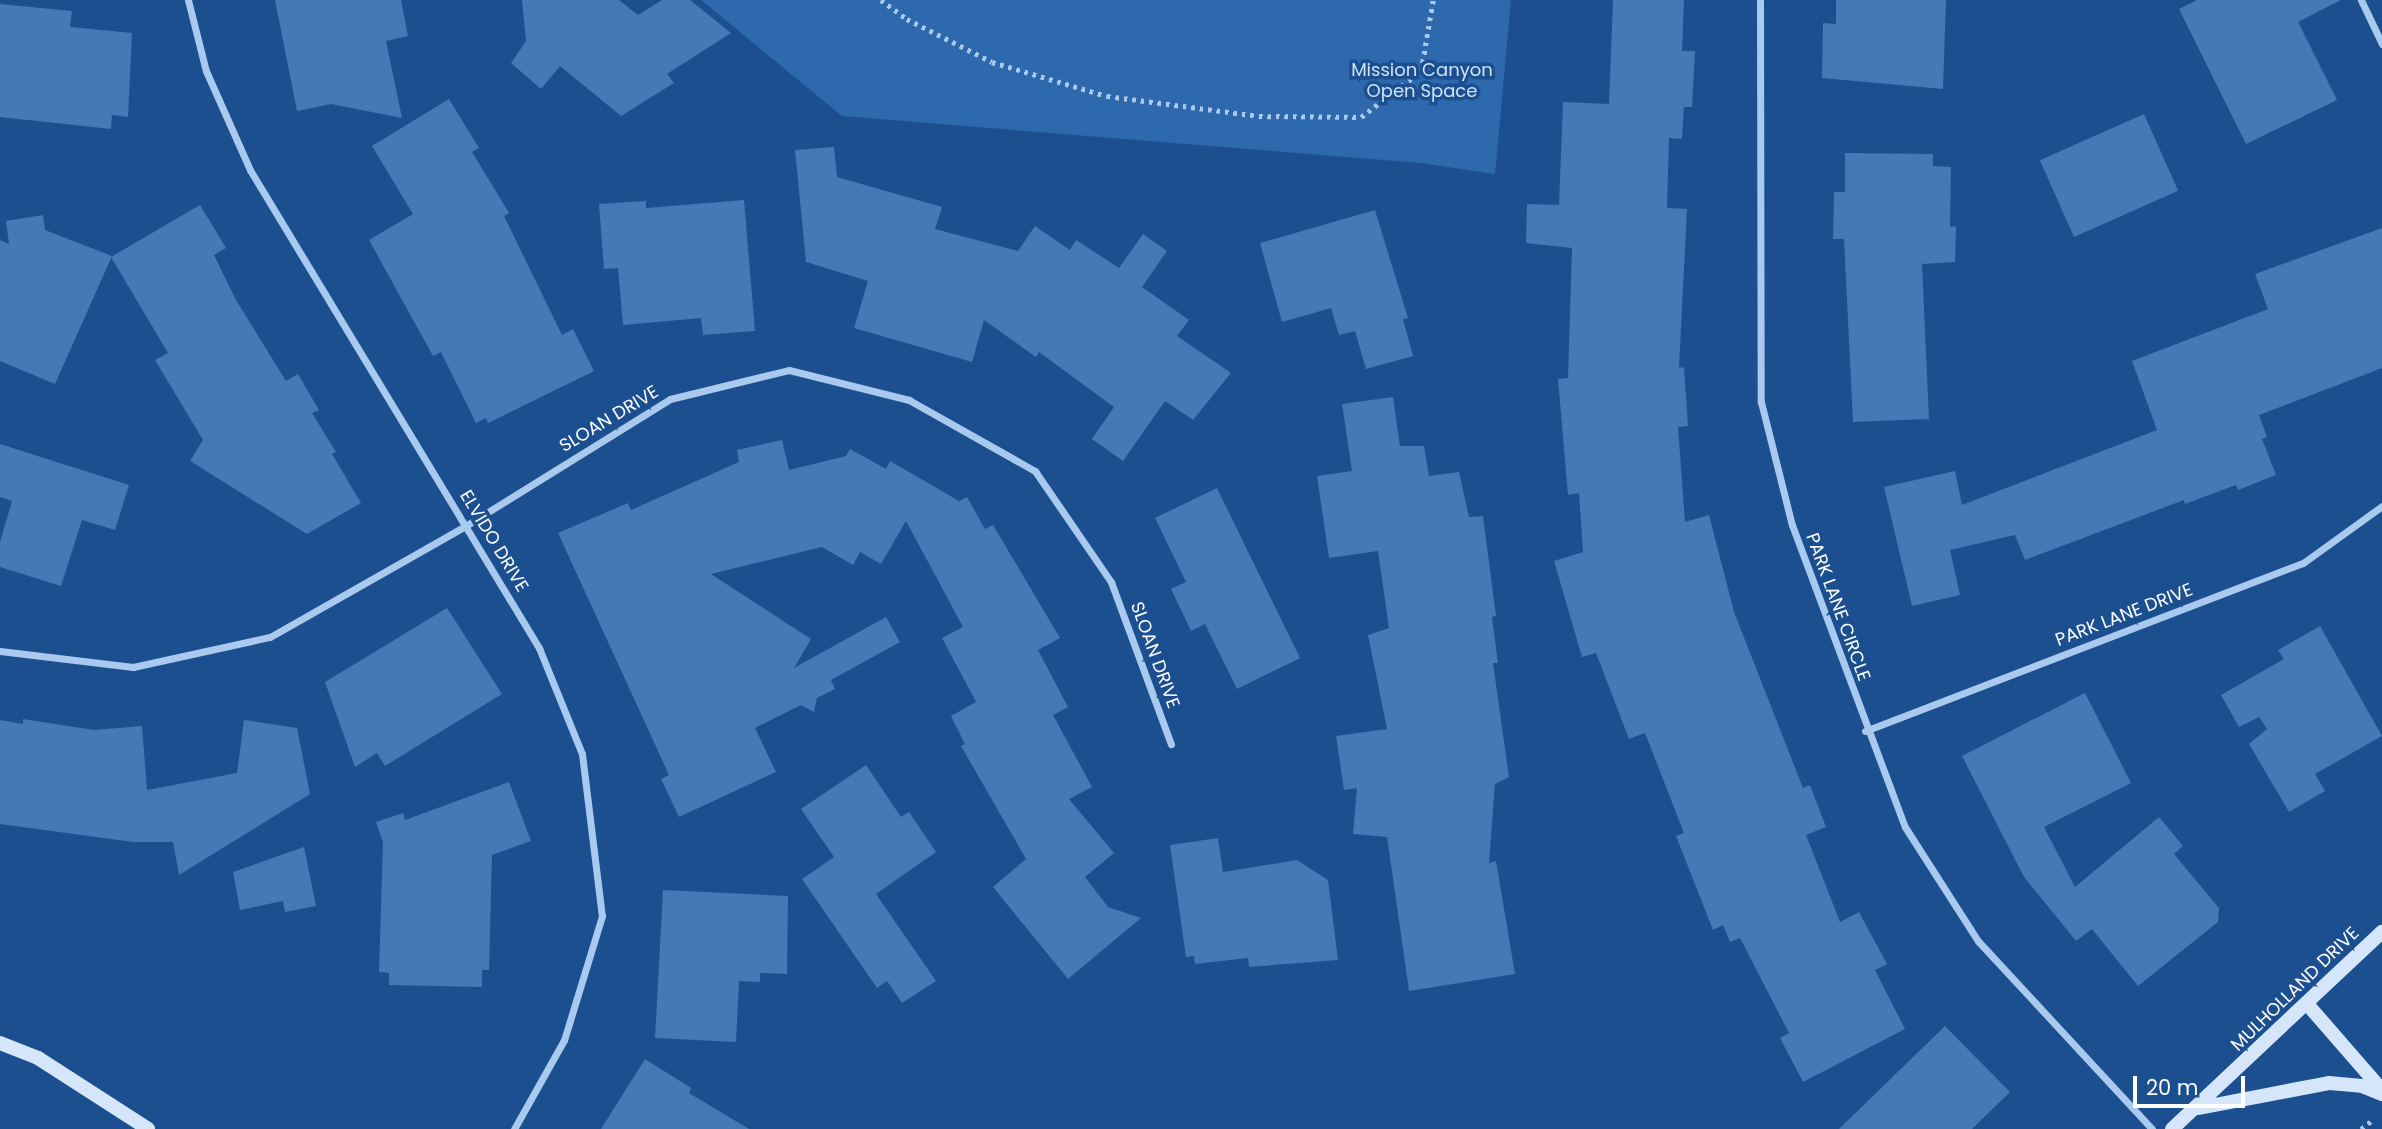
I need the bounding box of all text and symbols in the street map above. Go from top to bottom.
park label: Mission Canyon Open Space [1351,60,1493,102]
street label: SLOAN DRIVE [556,381,662,457]
street label: ELVIDO DRIVE [455,486,533,596]
street label: PARK LANE CIRCLE [1801,530,1875,684]
street label: PARK LANE DRIVE [2052,579,2196,651]
street label: SLOAN DRIVE [1126,599,1184,711]
street label: MULHOLLAND DRIVE [2227,922,2363,1056]
scale bar [2137,1062,2249,1106]
text: 20 m [2146,1073,2199,1102]

